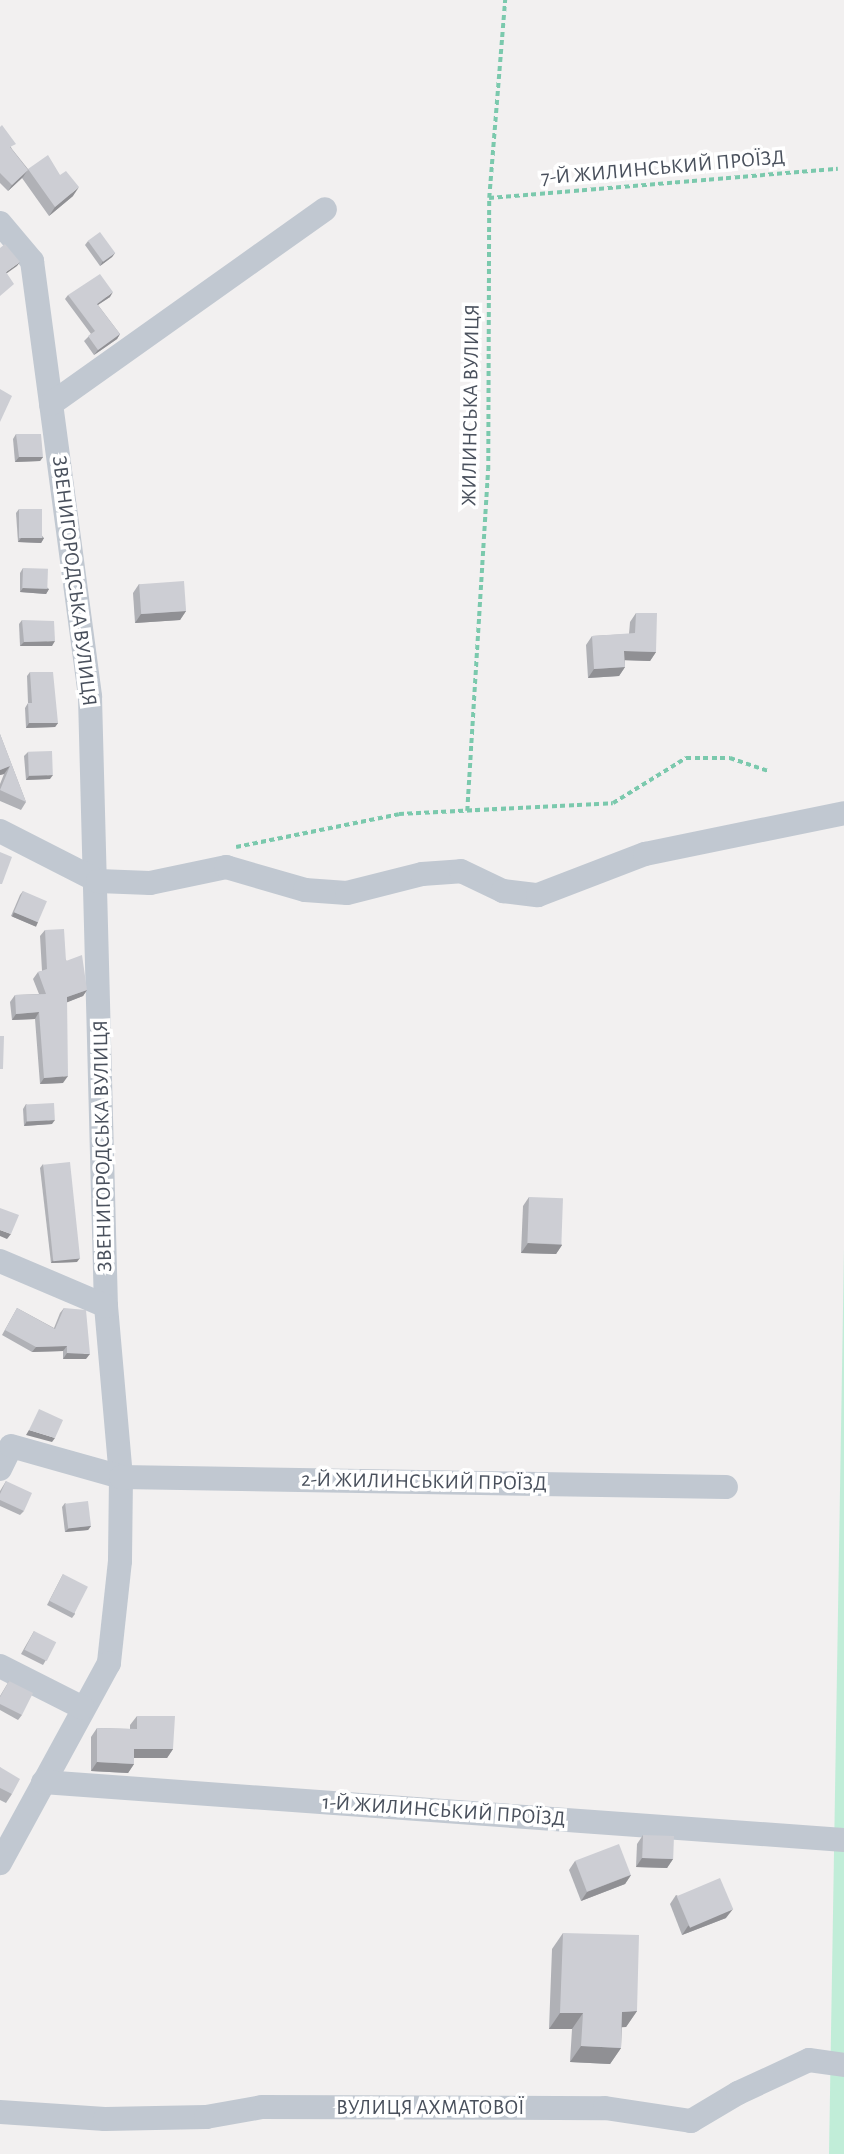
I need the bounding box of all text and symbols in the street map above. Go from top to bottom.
street label: 7-Й ЖИЛИНСЬКИЙ ПРОЇЗД [540,145,786,191]
street label: ЖИЛИНСЬКА ВУЛИЦЯ [457,304,485,506]
street label: ЗВЕНИГОРОДСЬКА ВУЛИЦЯ [46,454,102,708]
street label: ЗВЕНИГОРОДСЬКА ВУЛИЦЯ [88,1020,118,1272]
street label: 2-Й ЖИЛИНСЬКИЙ ПРОЇЗД [301,1467,547,1497]
street label: 1-Й ЖИЛИНСЬКИЙ ПРОЇЗД [322,1790,566,1832]
street label: ВУЛИЦЯ АХМАТОВОЇ [336,2095,524,2121]

